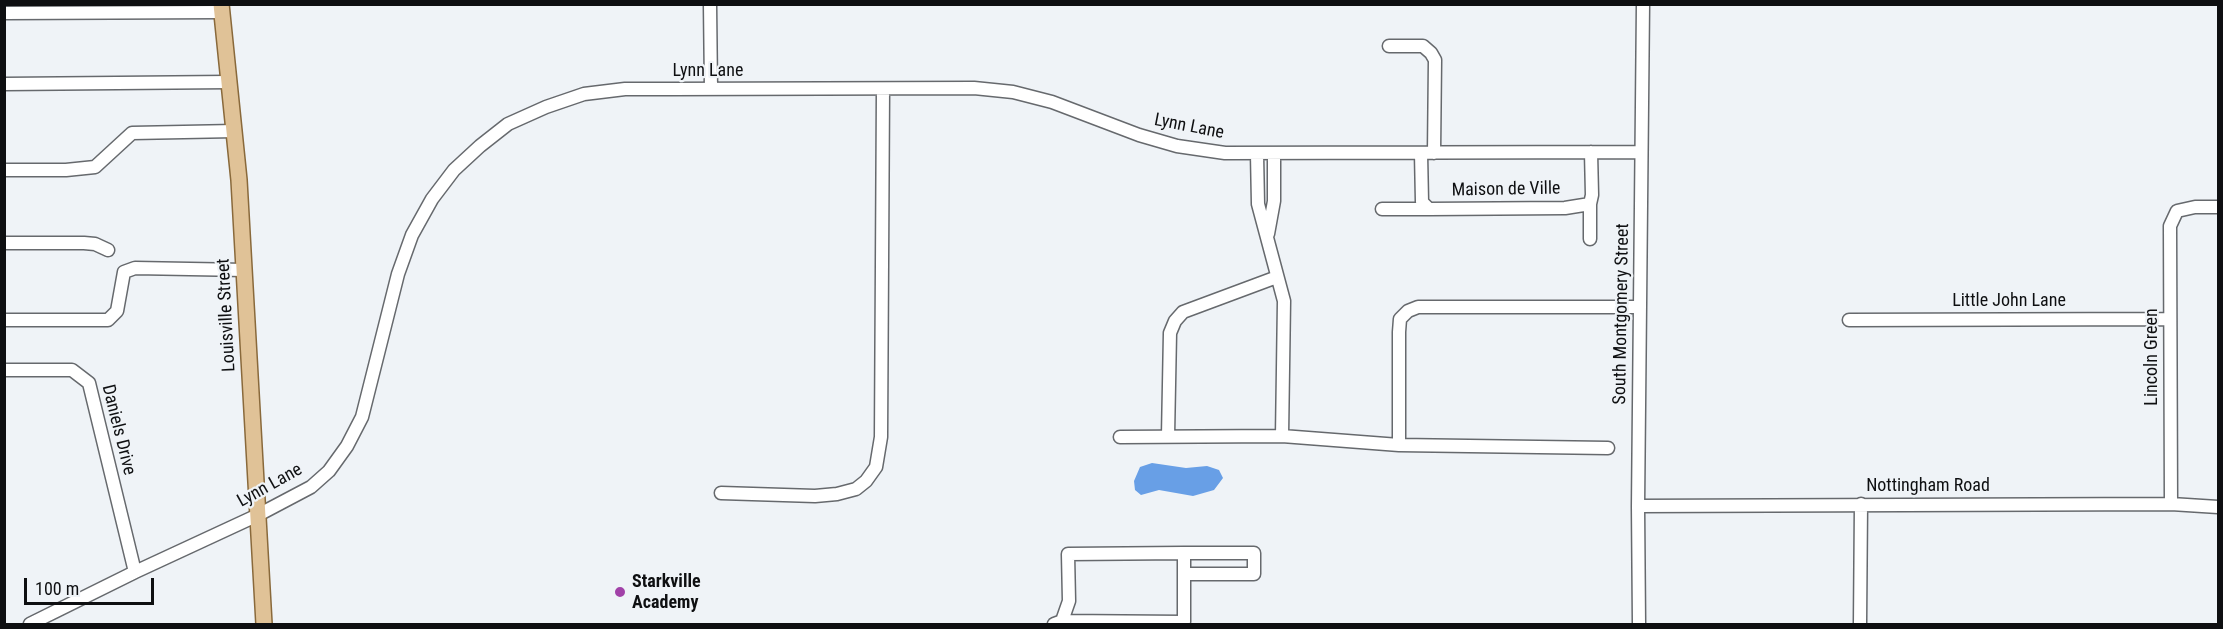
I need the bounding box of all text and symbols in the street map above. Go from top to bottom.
street label: Lynn Lane [673,60,743,82]
street label: Lynn Lane [1152,110,1226,144]
street label: Maison de Ville [1451,178,1561,202]
street label: South Montgomery Street [1610,223,1634,405]
street label: Louisville Street [213,258,241,372]
street label: Little John Lane [1952,290,2066,312]
street label: Lincoln Green [2141,308,2163,406]
street label: Daniels Drive [96,382,140,478]
street label: Lynn Lane [234,459,306,513]
street label: Nottingham Road [1866,475,1990,497]
scale bar [27,566,158,604]
place label: Starkville Academy [632,571,701,614]
text: 100 m [35,578,79,599]
marker: Starkville Academy [613,585,627,599]

